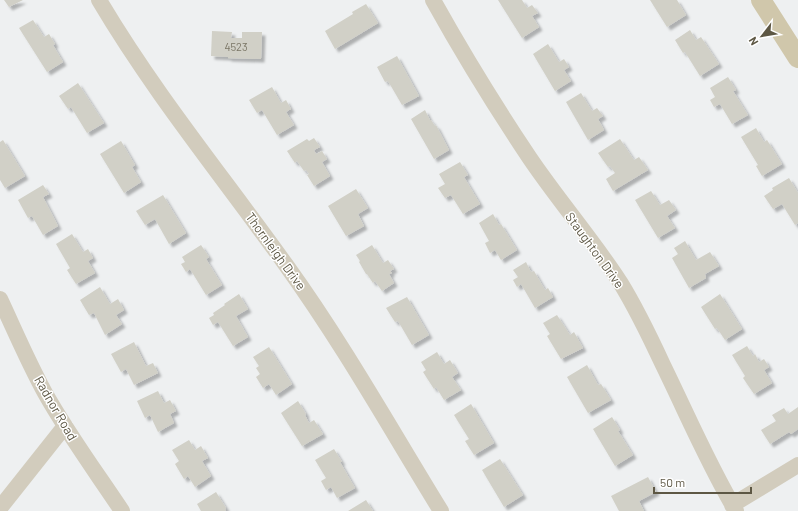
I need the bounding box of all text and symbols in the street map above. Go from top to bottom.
north arrow [742,16,782,56]
text: N [746,35,760,48]
house number: 4523 [224,40,248,53]
street label: Thornleigh Drive [243,209,310,293]
street label: Staughton Drive [562,209,628,291]
street label: Radnor Road [31,373,81,443]
scale bar [654,469,751,495]
text: 50 m [660,475,685,489]

